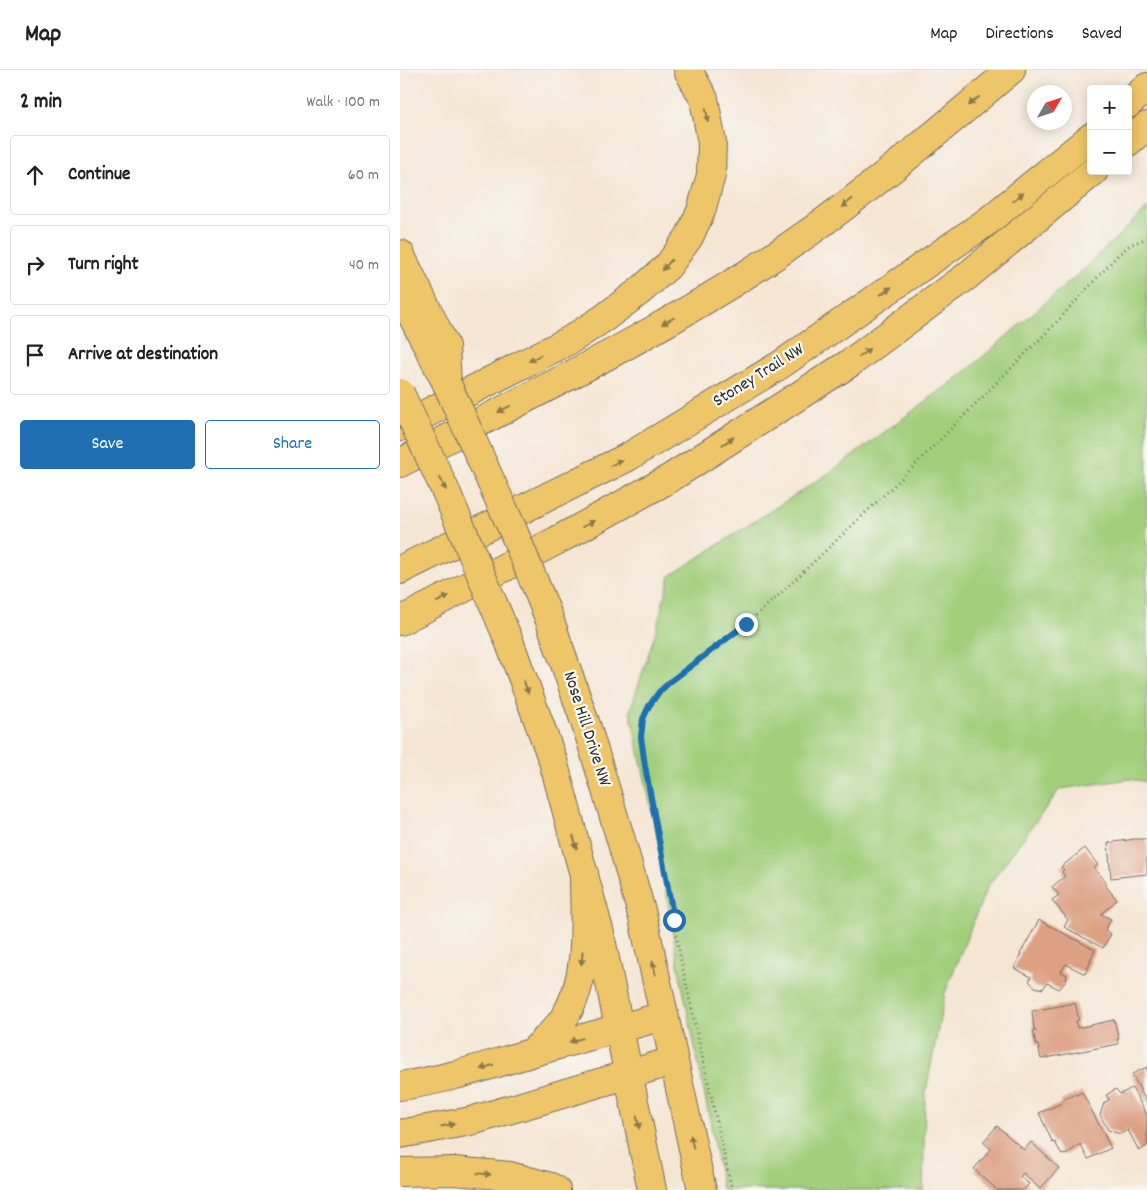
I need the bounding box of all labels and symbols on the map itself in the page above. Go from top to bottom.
north arrow [1027,85,1072,130]
one-way arrow [967,96,980,107]
one-way arrow [703,107,711,123]
one-way arrow [1011,191,1024,202]
one-way arrow [841,197,854,208]
one-way arrow [662,259,673,272]
one-way arrow [879,287,893,296]
one-way arrow [661,317,674,326]
street label: Stoney Trail NW [708,338,810,414]
one-way arrow [857,348,871,358]
one-way arrow [528,354,542,362]
one-way arrow [497,405,512,413]
one-way arrow [721,437,734,446]
one-way arrow [609,459,623,467]
one-way arrow [439,477,447,492]
one-way arrow [580,520,595,528]
one-way arrow [436,595,451,603]
route end [735,613,758,636]
street label: Nose Hill Drive NW [556,668,617,790]
one-way arrow [523,679,530,694]
one-way arrow [571,834,579,849]
route start [663,909,686,932]
one-way arrow [578,950,586,966]
one-way arrow [649,959,657,975]
one-way arrow [569,1036,584,1044]
one-way arrow [479,1063,494,1071]
one-way arrow [634,1115,642,1130]
one-way arrow [440,1121,456,1129]
one-way arrow [688,1135,696,1150]
one-way arrow [476,1170,492,1178]

